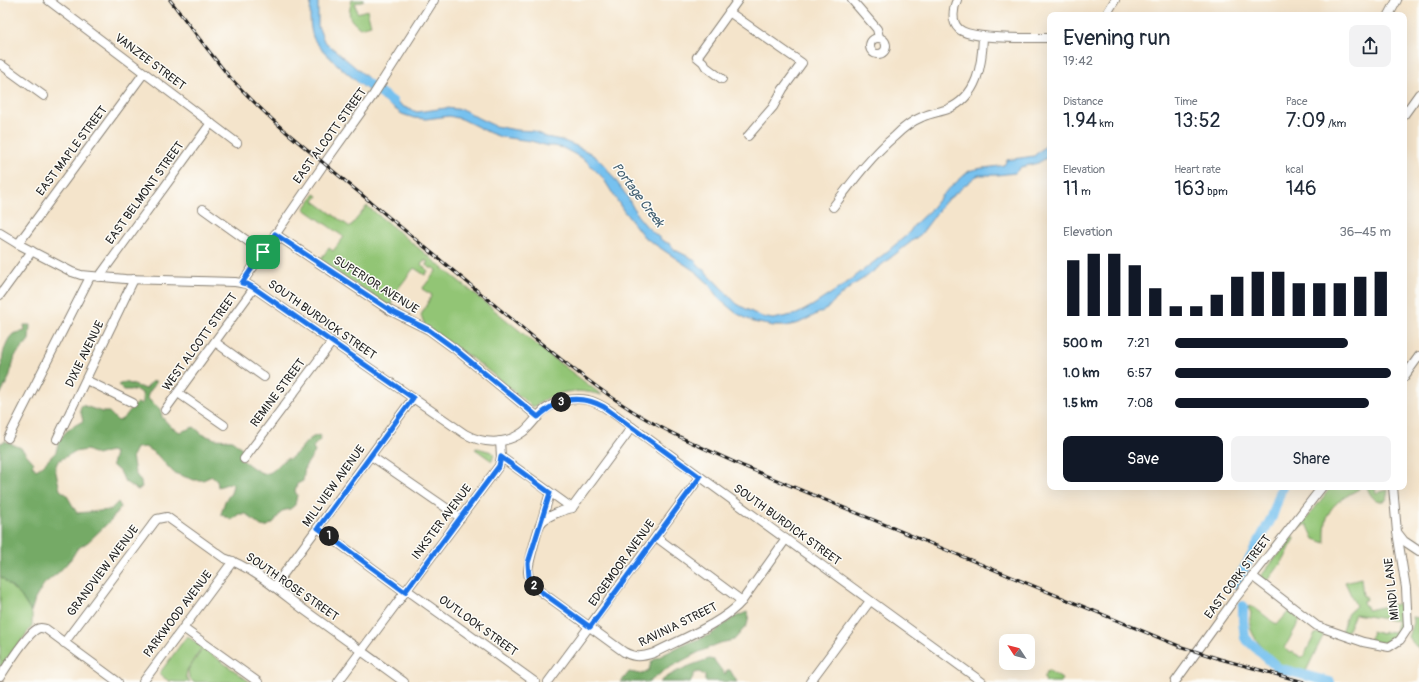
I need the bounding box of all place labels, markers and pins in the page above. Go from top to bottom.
pin [246,235,280,269]
pin: 3 [551,392,571,412]
pin: 1 [319,526,339,546]
pin: 2 [524,576,544,596]

